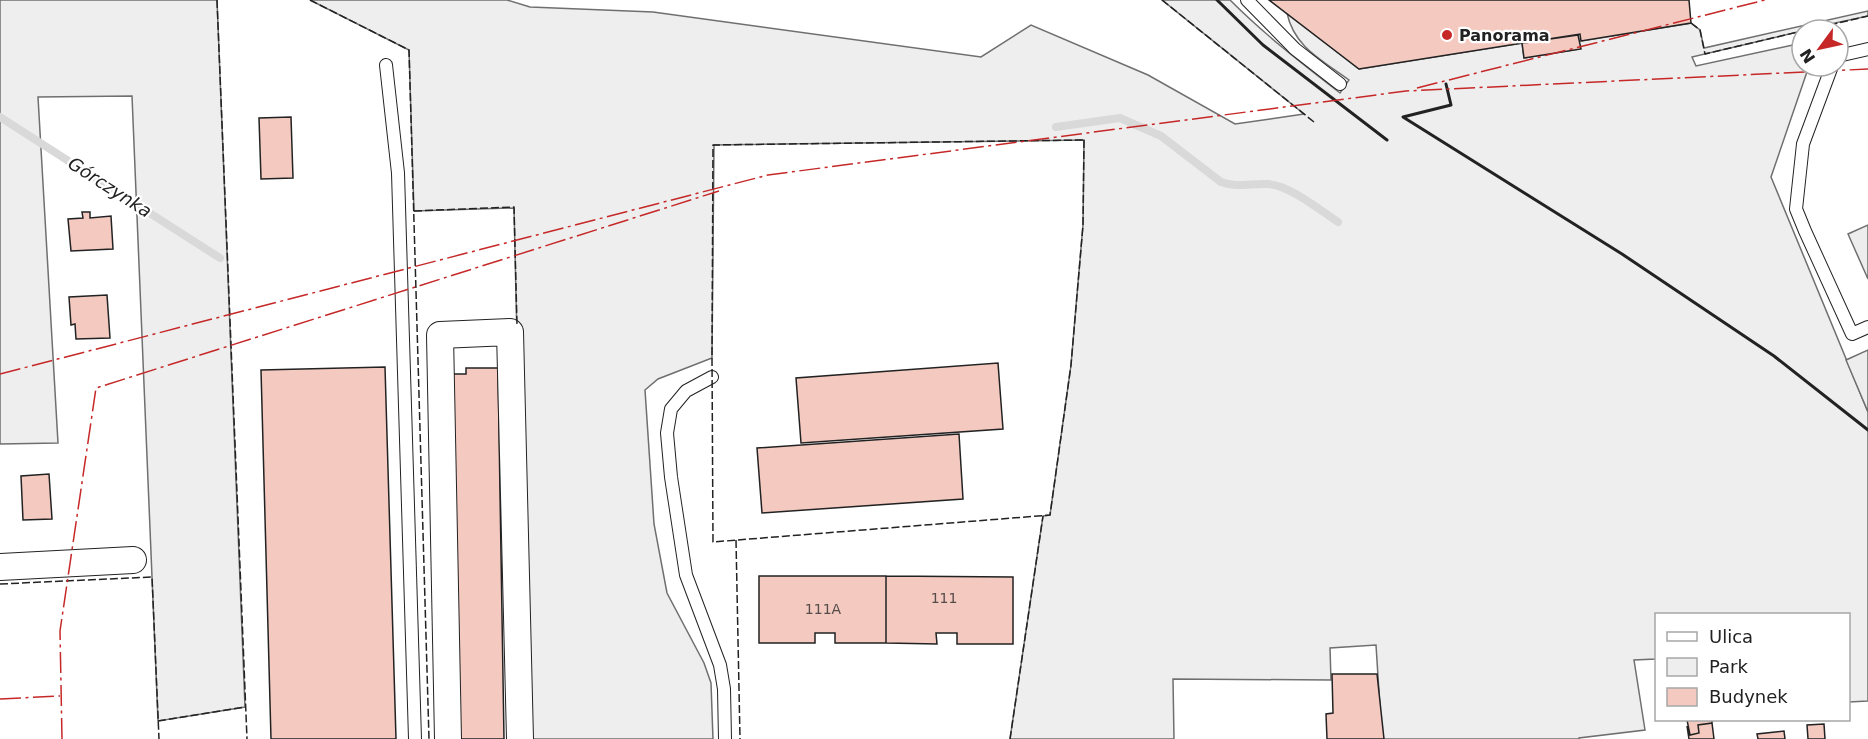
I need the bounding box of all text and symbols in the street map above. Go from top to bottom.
north arrow [1790,18,1850,78]
place label: Panorama [1459,26,1550,45]
marker: Panorama [1440,28,1454,42]
text: N [1796,45,1819,67]
water label: Górczynka [64,152,156,222]
house number: 111 [931,590,957,606]
house number: 111A [805,601,842,617]
legend [1655,613,1850,721]
text: Ulica [1709,626,1753,647]
text: Park [1709,656,1748,677]
text: Budynek [1709,686,1788,707]

